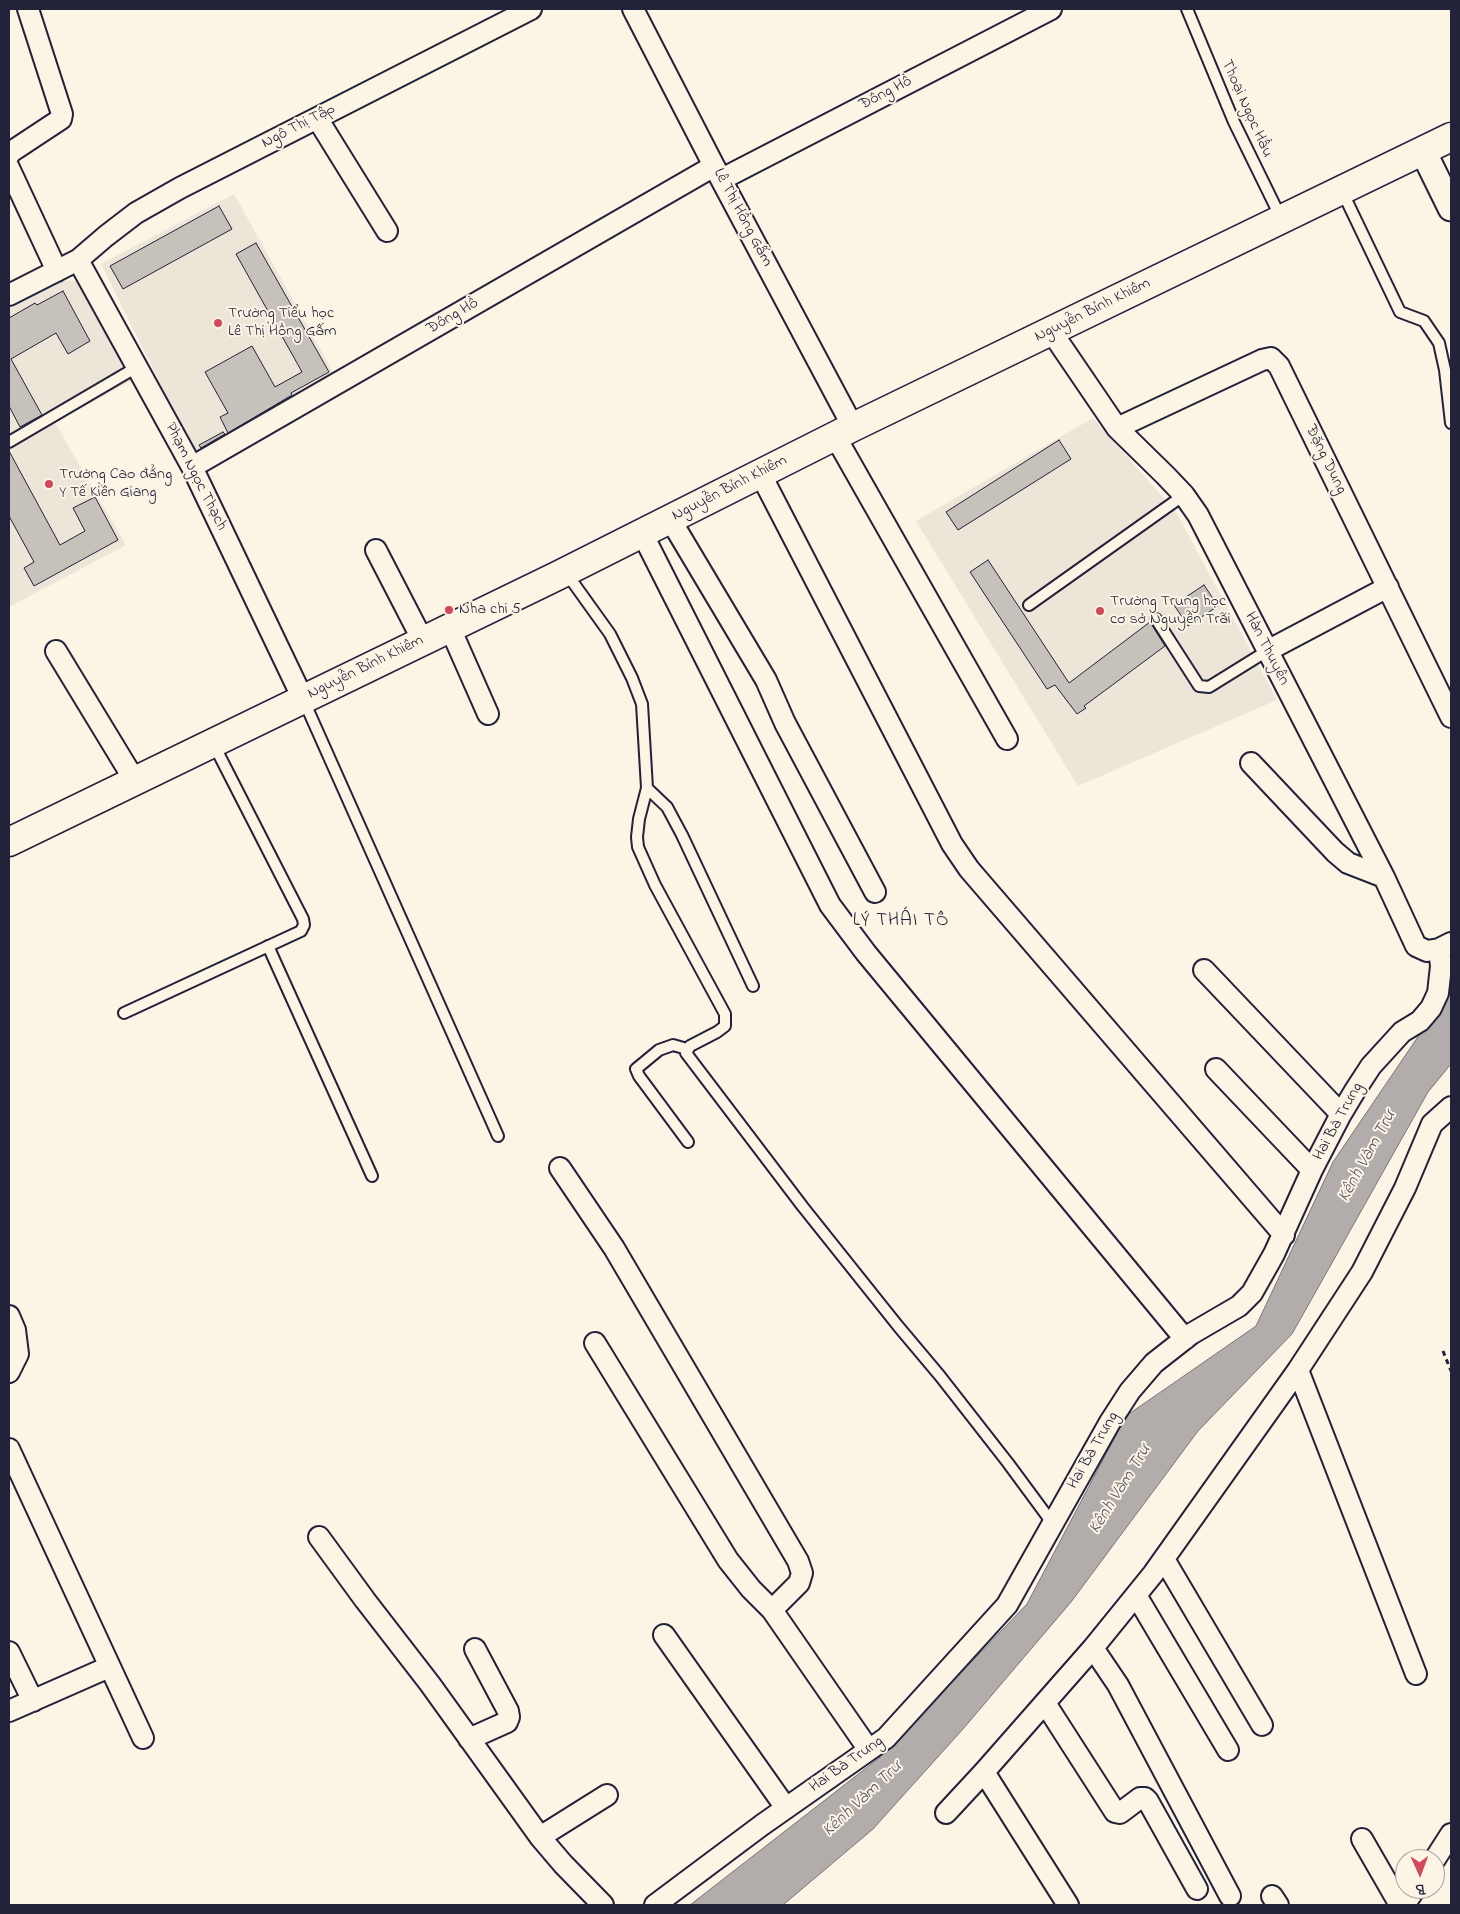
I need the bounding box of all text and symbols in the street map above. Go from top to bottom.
street label: Thoại Ngọc Hầu [1216,57,1276,161]
street label: Đông Hồ [856,73,916,115]
street label: Ngô Thị Tập [259,100,339,154]
street label: Lê Thị Hồng Gấm [708,166,776,270]
street label: Nguyễn Bỉnh Khiêm [1032,275,1154,347]
street label: Đông Hồ [424,294,482,340]
place label: Trường Tiểu học Lê Thị Hồng Gấm [228,304,337,342]
marker: Trường Tiểu học Lê Thị Hồng Gấm [212,317,224,329]
street label: Phạm Ngọc Thạch [160,420,230,534]
street label: Đặng Dung [1300,422,1350,498]
street label: Nguyễn Bỉnh Khiêm [669,452,791,526]
place label: Trường Cao đẳng Y Tế Kiên Giang [59,465,172,503]
marker: Trường Cao đẳng Y Tế Kiên Giang [43,478,55,490]
place label: Trường Trung học cơ sở Nguyễn Trãi [1110,592,1231,630]
place label: Nha chi 5 [459,600,521,620]
marker: Nha chi 5 [443,604,455,616]
marker: Trường Trung học cơ sở Nguyễn Trãi [1094,605,1106,617]
street label: Hàn Thuyên [1239,609,1293,689]
street label: Nguyễn Bỉnh Khiêm [305,632,427,704]
district label: LÝ THÁI TỔ [851,911,951,933]
street label: Hai Bà Trưng [1310,1080,1368,1164]
water label: Kênh Vàm Trư [1334,1108,1402,1206]
street label: Hai Bà Trưng [1064,1409,1124,1493]
water label: Kênh Vàm Trư [1085,1441,1157,1539]
street label: Hai Bà Trưng [806,1732,888,1798]
water label: Kênh Vàm Trư [819,1758,907,1842]
north arrow [1395,1849,1445,1899]
text: B [1415,1878,1426,1899]

